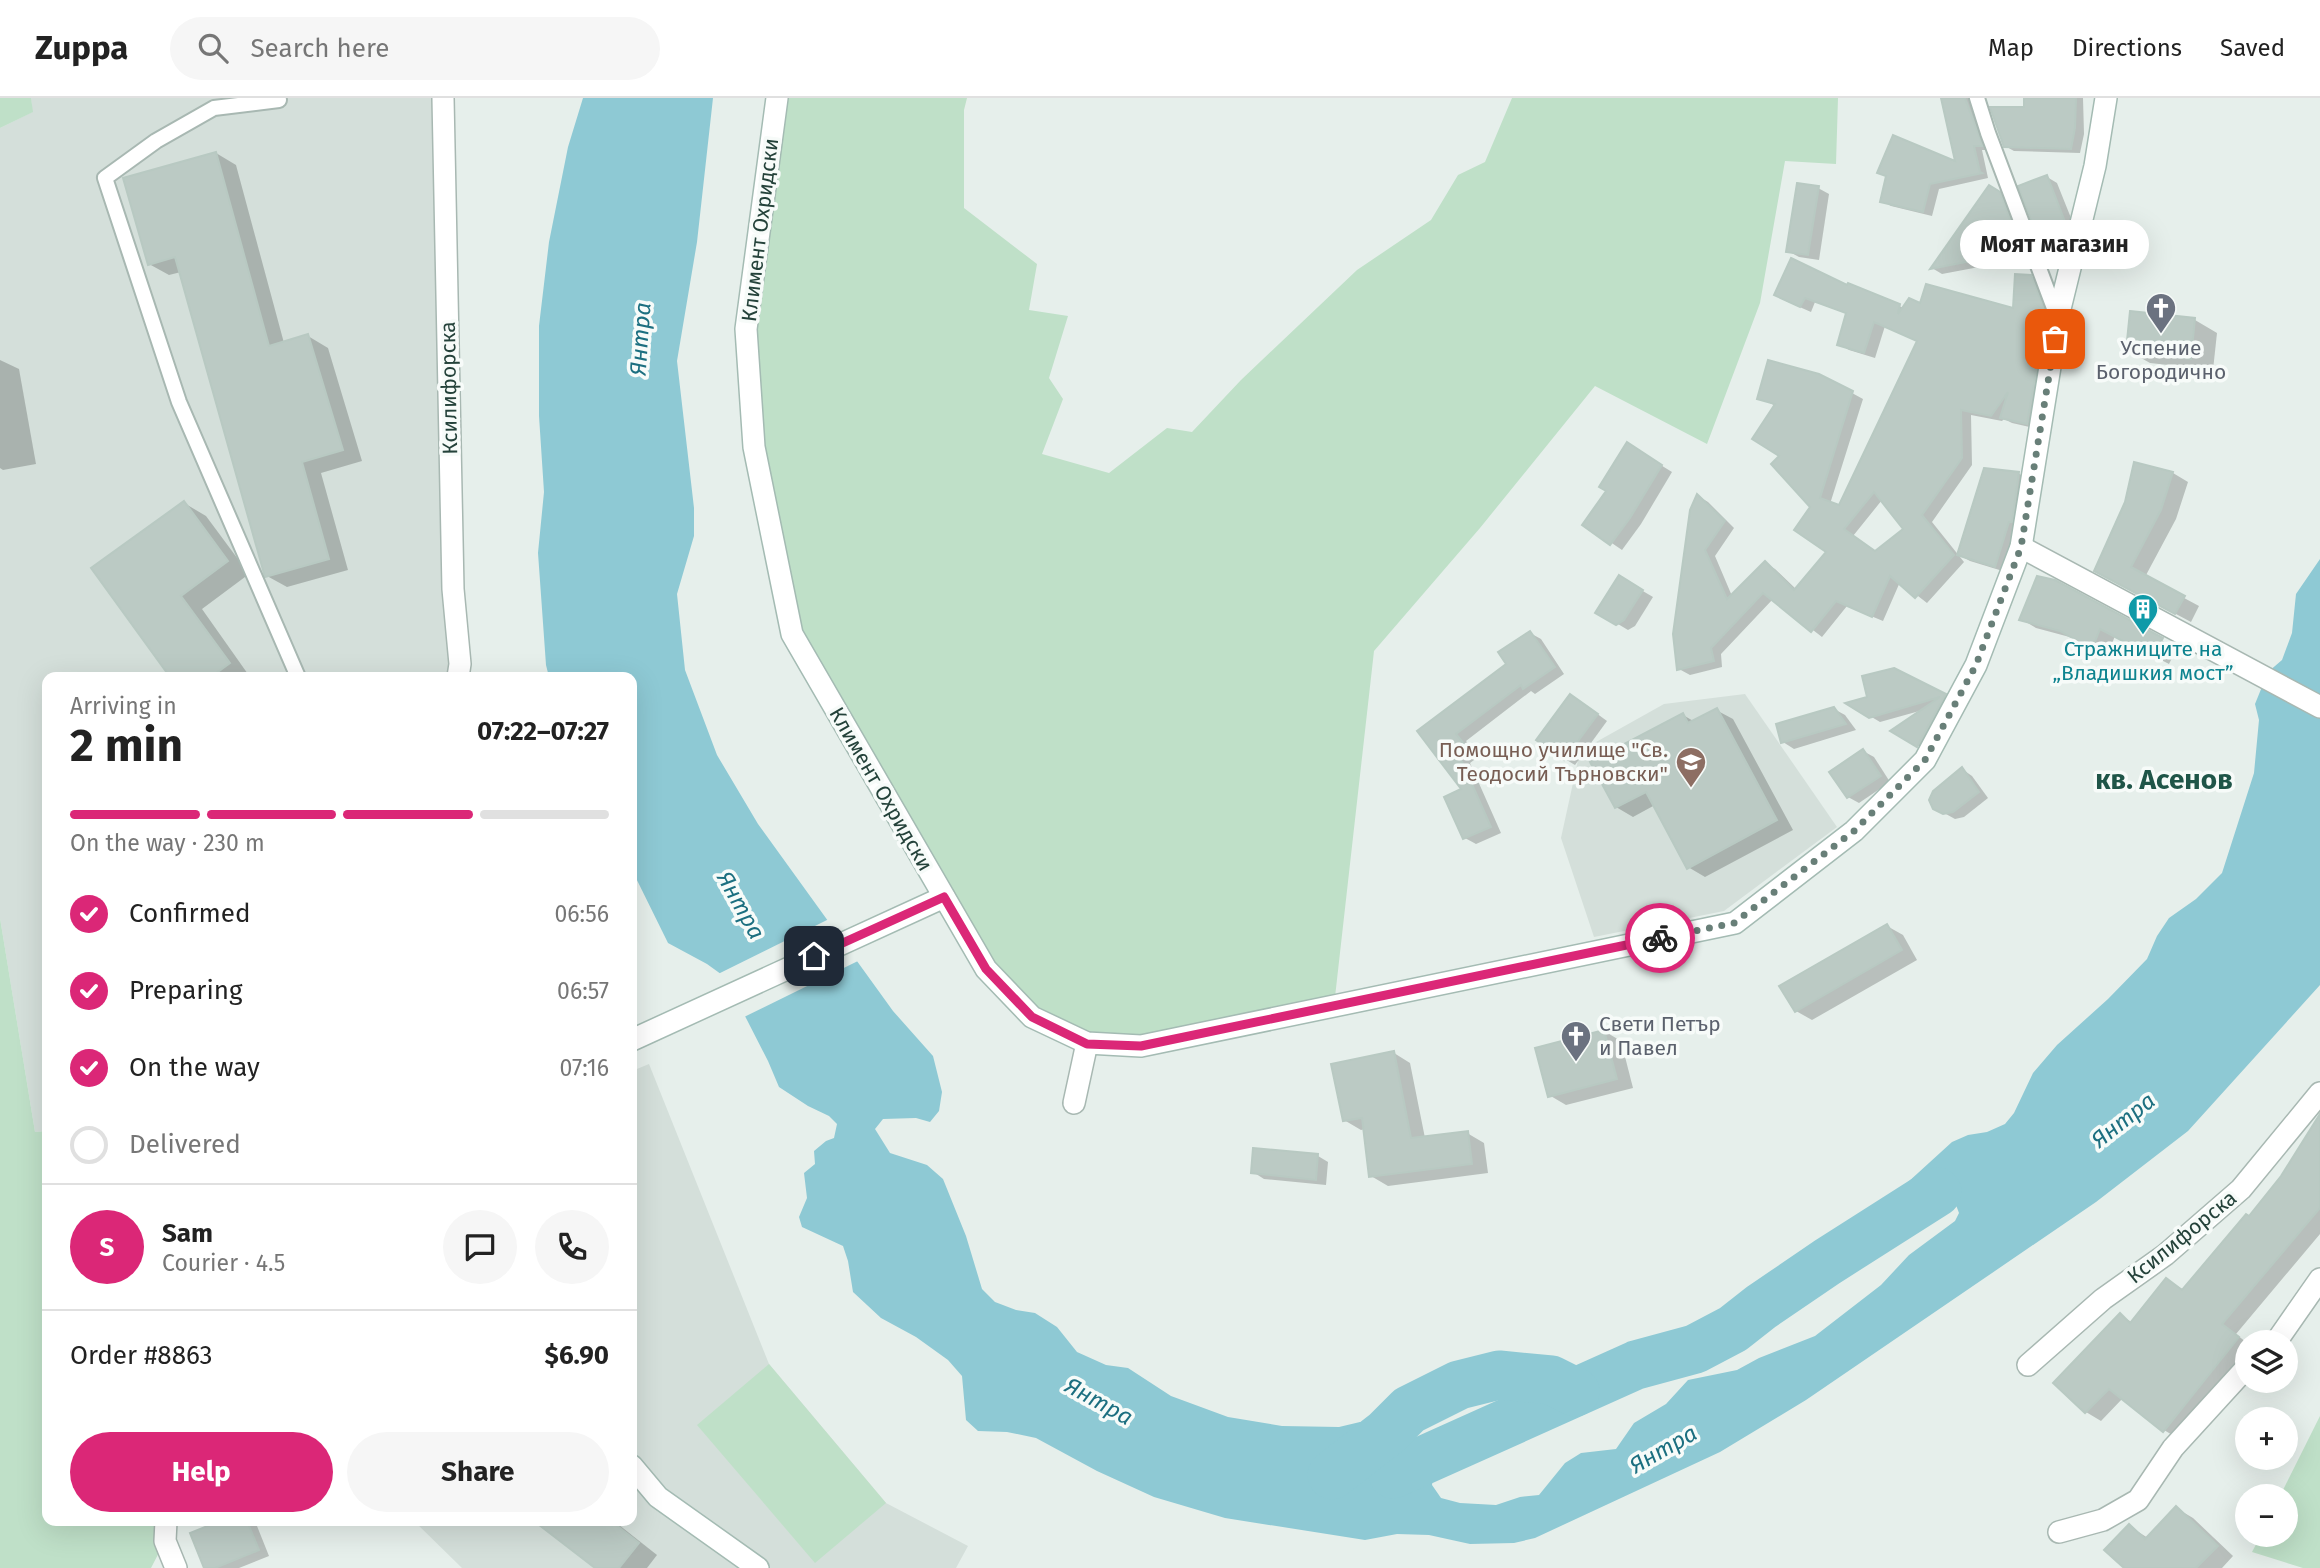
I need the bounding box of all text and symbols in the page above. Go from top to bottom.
search box [170,17,660,80]
text: Zuppa [35,28,128,68]
icon: search [194,29,232,67]
text: Search here [250,33,389,64]
text: Map [1988,34,2034,62]
text: Directions [2072,34,2182,62]
text: Saved [2220,34,2285,62]
street label: Климент Охридски [736,137,784,323]
callout: Моят магазин [1960,220,2150,269]
text: Моят магазин [1980,230,2129,258]
church icon: Успение Богородично [2144,291,2178,335]
water label: Янтра [623,301,657,378]
pin [2025,309,2085,369]
icon: bag [2036,320,2074,358]
street label: Ксилифорска [435,321,463,455]
place label: Успение Богородично [2096,335,2226,385]
building icon: Стражниците на „Владишкия мост” [2126,592,2160,636]
place label: Стражниците на „Владишкия мост” [2052,636,2234,686]
text: Arriving in [70,692,177,720]
street label: Климент Охридски [824,702,938,876]
text: 07:22–07:27 [477,716,609,747]
text: 2 min [70,718,183,773]
place label: Помощно училище "Св. Теодосий Търновски" [1439,737,1668,787]
school or university icon: Помощно училище "Св. Теодосий Търновски" [1674,745,1708,789]
district label: кв. Асенов [2095,763,2233,796]
text: On the way · 230 m [70,829,265,857]
water label: Янтра [710,865,771,944]
icon: check [70,895,108,933]
text: Confirmed [129,898,250,929]
text: 06:56 [555,900,609,928]
courier [1625,903,1695,973]
icon: bike [1641,919,1679,957]
pin [784,926,844,986]
icon: home [795,937,833,975]
icon: check [70,972,108,1010]
text: Preparing [129,975,242,1006]
text: 06:57 [557,977,609,1005]
place label: Свети Петър и Павел [1599,1011,1721,1061]
church icon: Свети Петър и Павел [1559,1019,1593,1063]
icon: check [70,1049,108,1087]
text: On the way [129,1052,260,1083]
text: 07:16 [560,1054,609,1082]
water label: Янтра [2085,1086,2161,1154]
text: Delivered [129,1129,241,1160]
street label: Ксилифорска [2122,1185,2242,1289]
button: chat [443,1210,517,1284]
button: phone [535,1210,609,1284]
text: Sam [162,1218,213,1249]
text: S [100,1232,114,1263]
text: Courier · 4.5 [162,1249,285,1277]
map controls [2235,1330,2298,1547]
button: layers [2235,1330,2298,1393]
text: Order #8863 [70,1340,213,1371]
text: $6.90 [545,1340,609,1371]
water label: Янтра [1059,1370,1138,1431]
button: + [2235,1407,2298,1470]
water label: Янтра [1623,1419,1702,1480]
button: Help [70,1432,333,1512]
button: Share [347,1432,609,1512]
button: − [2235,1484,2298,1547]

